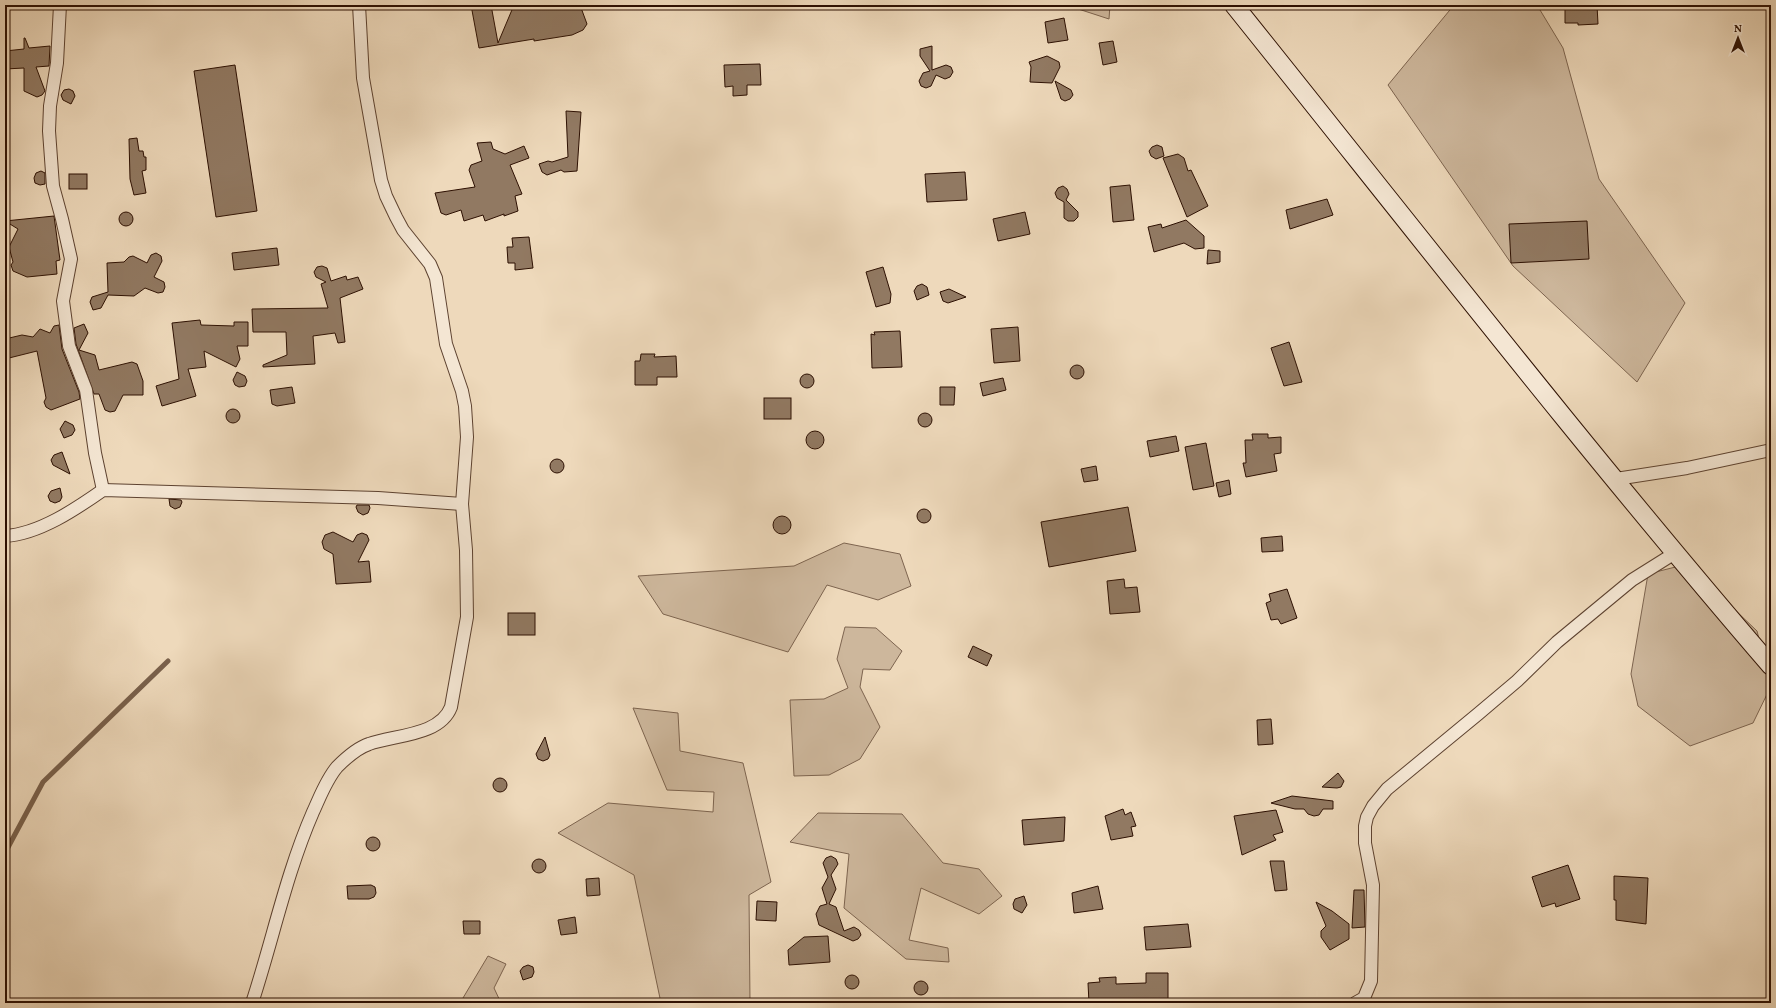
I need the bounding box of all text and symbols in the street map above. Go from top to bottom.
north arrow [1718,18,1758,58]
text: N [1734,22,1742,37]

